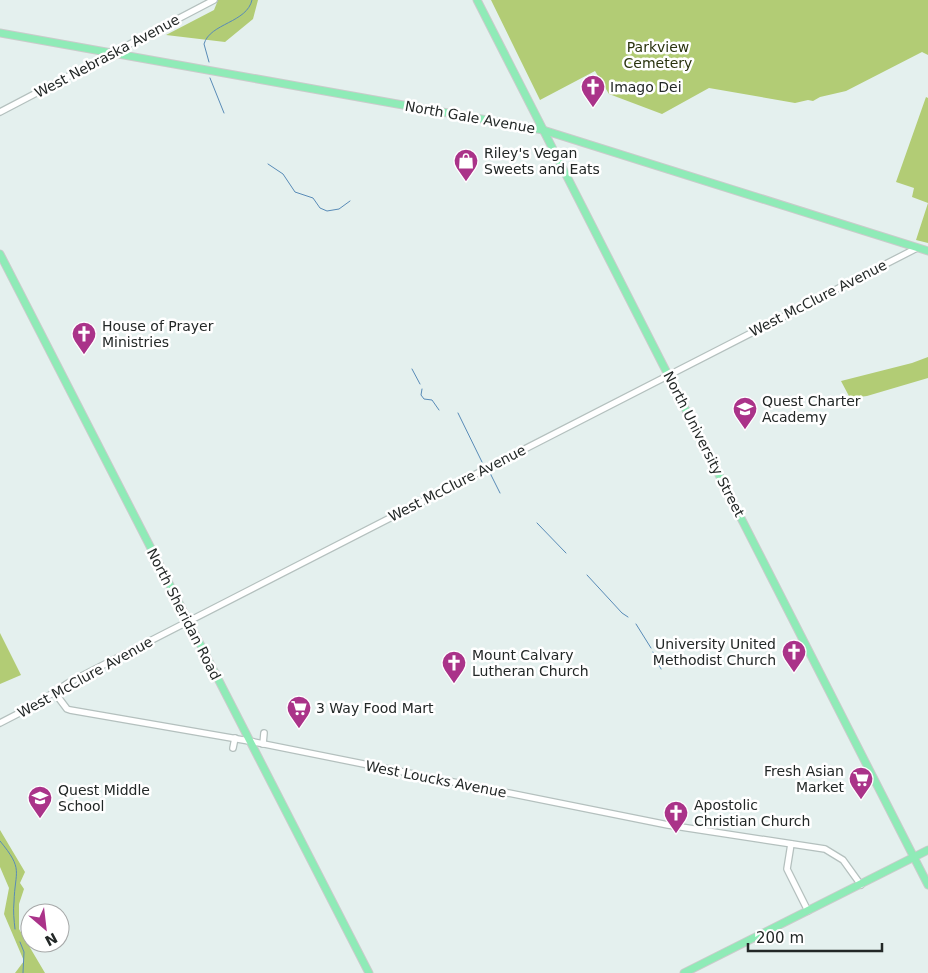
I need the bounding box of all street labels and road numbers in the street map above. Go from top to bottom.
street label: West Nebraska Avenue [32,11,182,101]
street label: North Gale Avenue [404,98,536,136]
street label: West McClure Avenue [747,256,889,340]
street label: North University Street [660,369,748,520]
street label: West McClure Avenue [386,441,528,525]
street label: North Sheridan Road [144,546,224,682]
street label: West McClure Avenue [15,633,155,721]
street label: West Loucks Avenue [364,757,508,801]

